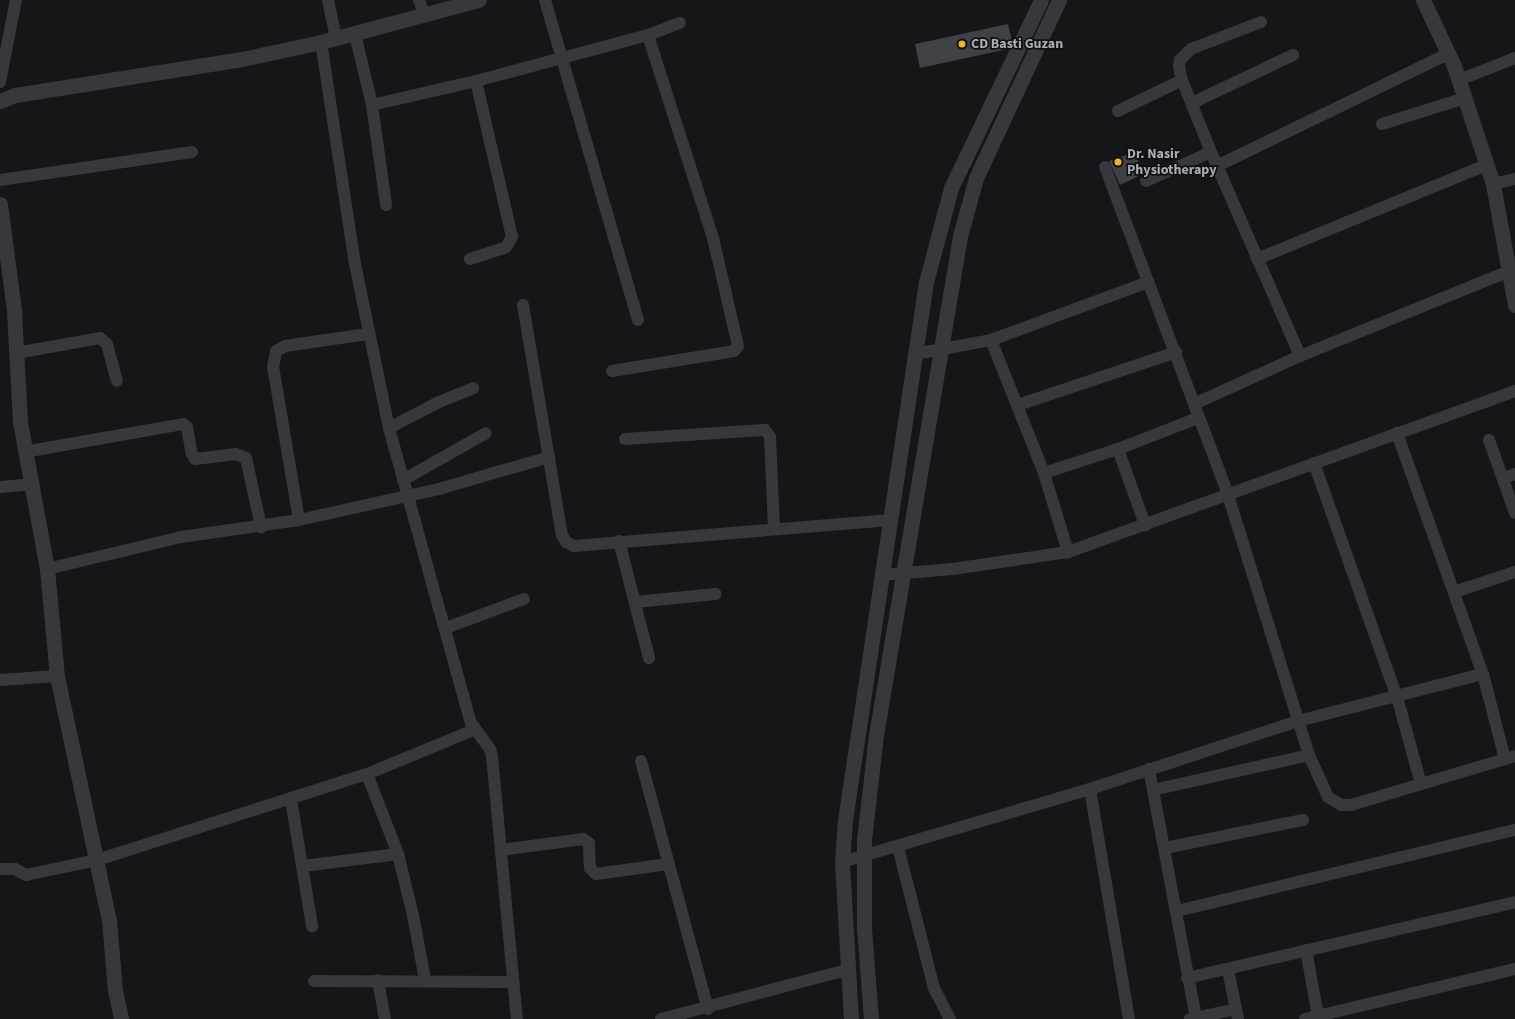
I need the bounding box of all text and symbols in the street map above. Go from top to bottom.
place label: CD Basti Guzan [971,36,1063,52]
marker: CD Basti Guzan [956,38,968,50]
place label: Dr. Nasir Physiotherapy [1127,146,1216,178]
marker: Dr. Nasir Physiotherapy [1112,156,1124,168]

